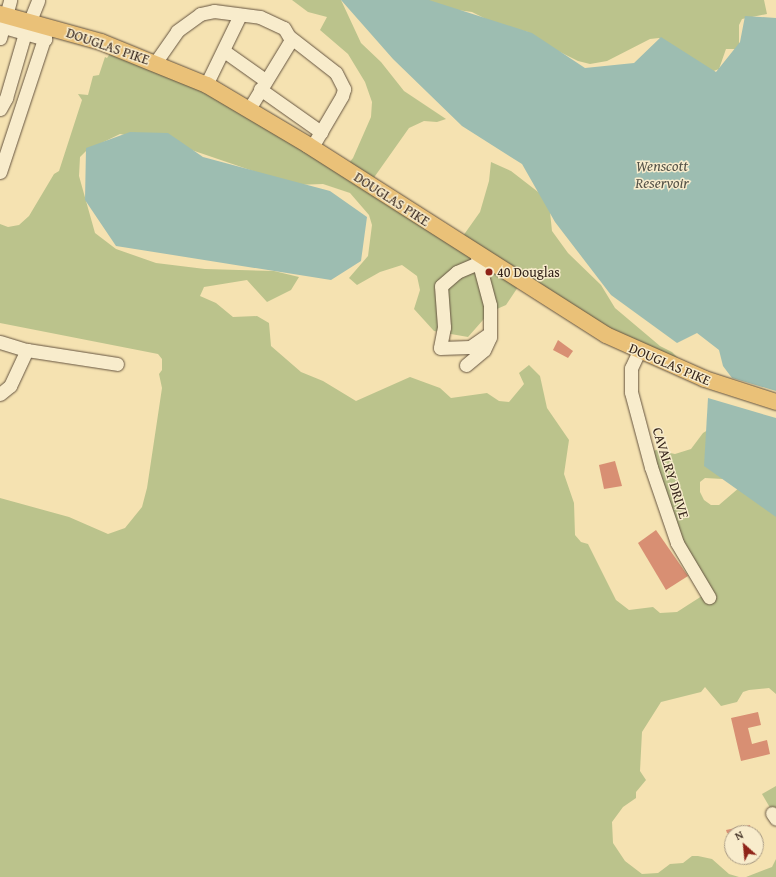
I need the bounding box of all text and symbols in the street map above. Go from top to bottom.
street label: DOUGLAS PIKE [64,24,152,68]
water label: Wenscott Reservoir [635,156,689,191]
street label: DOUGLAS PIKE [351,168,433,230]
place label: 40 Douglas [497,264,560,280]
marker: 40 Douglas [484,267,494,277]
street label: DOUGLAS PIKE [627,339,713,389]
street label: CAVALRY DRIVE [649,425,693,521]
north arrow [724,825,764,865]
text: N [732,826,746,844]

